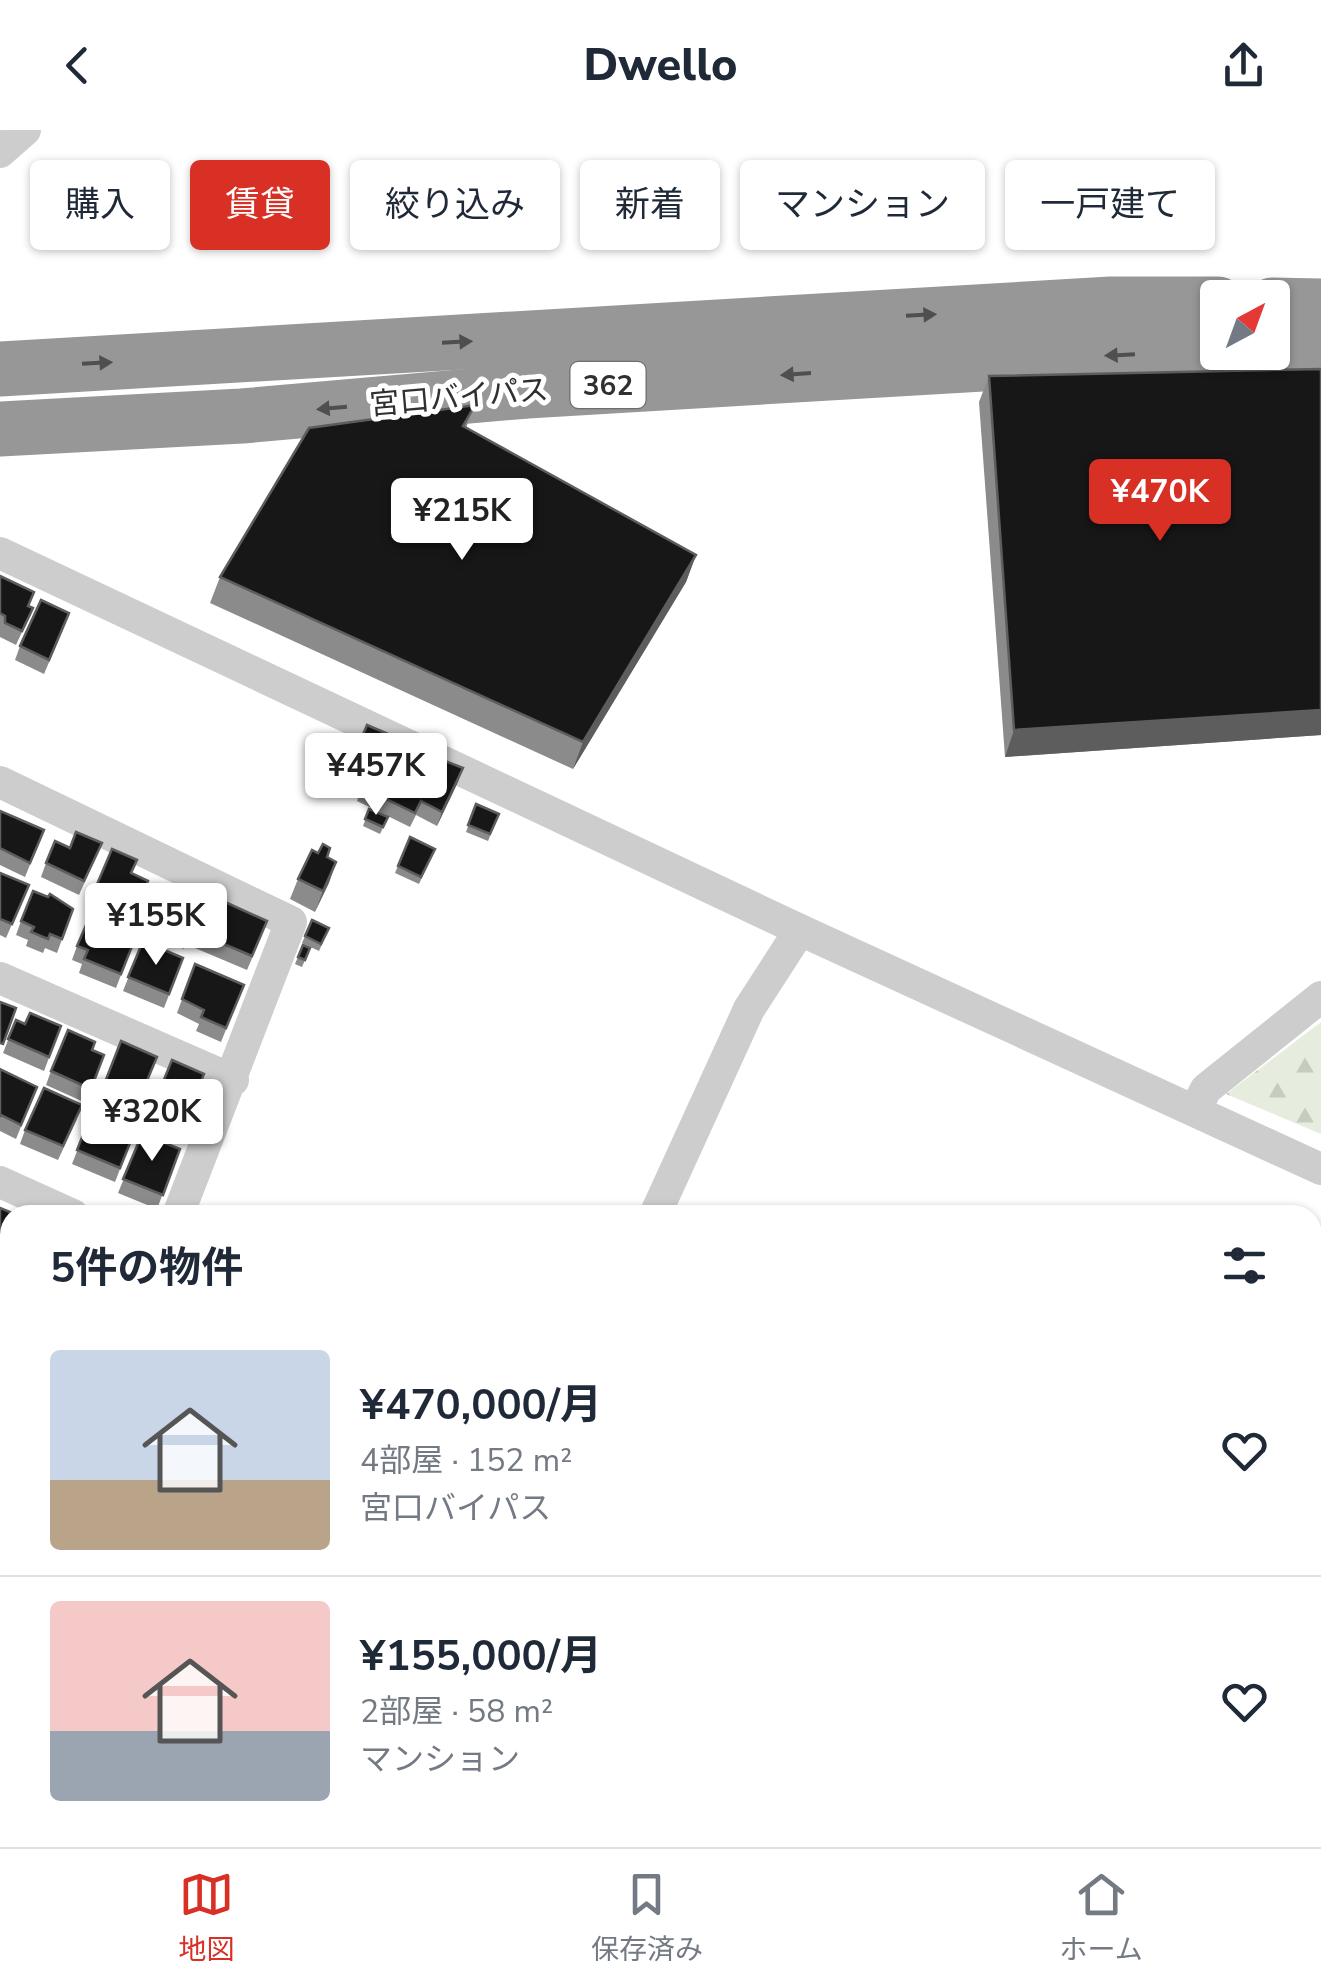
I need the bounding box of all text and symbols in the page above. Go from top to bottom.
text: Dwello [583,35,738,96]
icon: back [50,38,105,93]
icon: share [1216,38,1271,93]
chip: 購入 [30,160,170,250]
chip: 賃貸 [190,160,330,250]
chip: 絞り込み [350,160,560,250]
chip: 新着 [580,160,720,250]
chip: マンション [740,160,985,250]
chip: 一戸建て [1005,160,1215,250]
north arrow [1200,280,1290,370]
map controls [1200,280,1290,370]
one-way arrow [905,307,937,323]
one-way arrow [441,334,473,350]
one-way arrow [1104,347,1136,363]
one-way arrow [82,355,114,371]
road number: 362 [570,362,646,408]
one-way arrow [779,366,811,382]
street label: 宮口バイパス [368,369,550,426]
one-way arrow [316,400,347,416]
pin: ¥470K [1090,459,1230,544]
text: ¥470K [1111,470,1209,513]
pin: ¥215K [392,478,532,563]
text: ¥215K [413,489,511,532]
pin: ¥457K [306,733,446,818]
text: ¥457K [327,744,425,787]
pin: ¥155K [86,883,226,968]
text: ¥155K [107,894,205,937]
pin: ¥320K [82,1079,222,1164]
text: ¥320K [103,1090,201,1133]
icon: filters [1217,1238,1272,1293]
text: 5件の物件 [50,1240,243,1297]
text: ¥470,000/月 [360,1377,602,1434]
icon: home [130,1390,250,1510]
icon: heart [1217,1423,1272,1478]
text: 4部屋 · 152 m² [360,1439,572,1482]
text: 宮口バイパス [360,1487,551,1530]
text: ¥155,000/月 [360,1628,602,1685]
icon: home [130,1641,250,1761]
icon: heart [1217,1674,1272,1729]
text: 2部屋 · 58 m² [360,1690,553,1733]
text: マンション [360,1738,520,1781]
tab: 地図 [178,1867,234,1969]
tab: 保存済み [591,1867,703,1969]
tab: ホーム [1060,1867,1143,1969]

